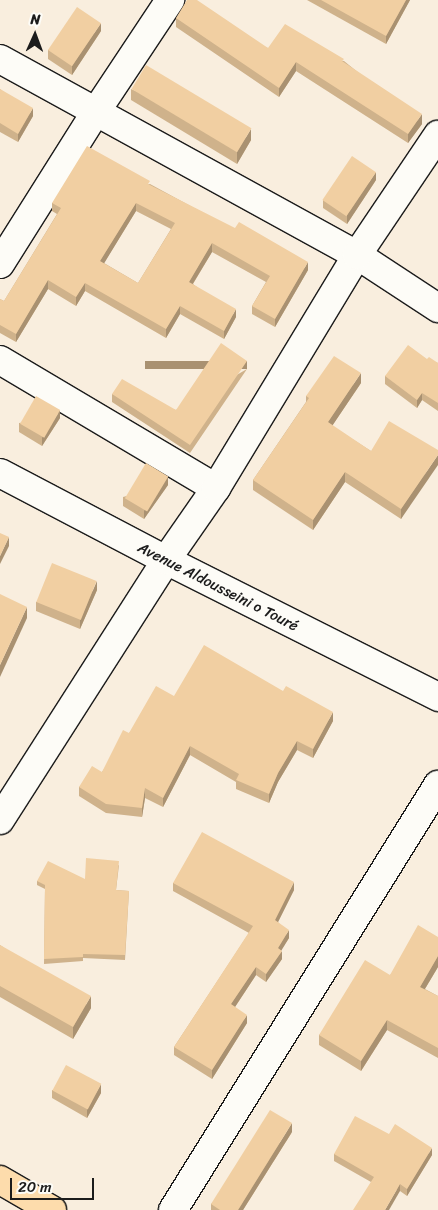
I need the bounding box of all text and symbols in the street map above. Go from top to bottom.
text: N [30,7,41,32]
north arrow [10,10,60,60]
street label: Avenue Aldousseini o Touré [135,539,301,635]
scale bar [12,1168,96,1200]
text: 20 m [18,1174,52,1200]

